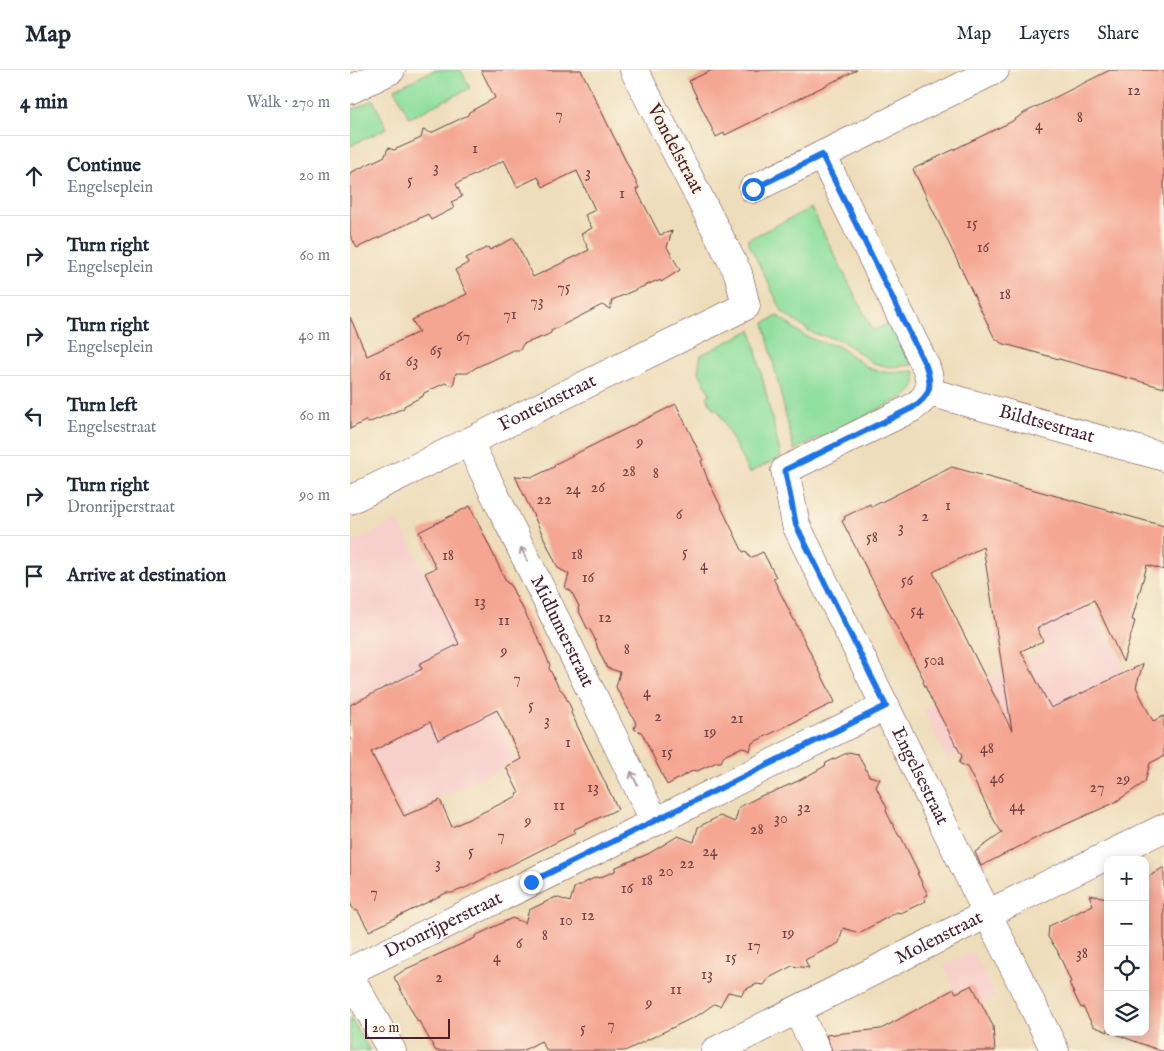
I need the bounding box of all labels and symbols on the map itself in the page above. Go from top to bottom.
house number: 12 [1127,81,1141,101]
street label: Vondelstraat [641,99,709,199]
house number: 7 [555,105,563,125]
house number: 8 [1077,108,1083,128]
house number: 4 [1035,116,1043,136]
house number: 1 [472,139,478,159]
house number: 3 [433,158,439,178]
house number: 3 [585,163,591,183]
house number: 5 [407,171,413,191]
route start [742,178,765,201]
house number: 1 [619,184,625,204]
house number: 15 [966,214,978,234]
house number: 16 [977,238,990,258]
house number: 75 [557,278,571,298]
house number: 18 [999,285,1011,305]
house number: 73 [530,292,544,312]
house number: 71 [503,305,517,325]
house number: 67 [456,327,470,347]
house number: 65 [430,341,442,361]
house number: 63 [406,352,418,372]
house number: 61 [379,366,391,386]
street label: Fonteinstraat [495,369,601,437]
street label: Bildtsestraat [996,400,1097,449]
house number: 9 [636,433,644,453]
house number: 28 [622,462,636,482]
house number: 8 [653,464,659,484]
house number: 26 [591,478,605,498]
house number: 24 [565,480,581,500]
house number: 22 [536,490,552,510]
house number: 1 [945,496,951,516]
house number: 6 [676,505,683,525]
house number: 2 [921,507,929,527]
house number: 3 [898,518,904,538]
house number: 58 [866,528,878,548]
house number: 5 [682,543,688,563]
house number: 18 [571,545,583,565]
house number: 18 [442,546,454,566]
one-way arrow [519,546,529,561]
house number: 4 [700,556,708,576]
house number: 16 [582,568,595,588]
house number: 56 [901,571,914,591]
street label: Midlumerstraat [524,572,599,692]
house number: 13 [474,592,486,612]
house number: 54 [910,601,924,621]
house number: 12 [598,608,612,628]
house number: 11 [498,611,510,631]
house number: 8 [624,640,630,660]
house number: 9 [500,642,508,662]
house number: 50a [924,651,944,671]
house number: 7 [513,669,521,689]
house number: 4 [643,683,651,703]
house number: 5 [528,696,534,716]
house number: 2 [654,707,662,727]
house number: 21 [730,709,744,729]
house number: 3 [544,711,550,731]
house number: 19 [704,723,716,743]
street label: Engelsestraat [885,723,954,830]
house number: 1 [565,733,571,753]
house number: 48 [980,739,994,759]
house number: 15 [661,743,673,763]
house number: 46 [990,769,1005,789]
house number: 29 [1116,770,1130,790]
one-way arrow [629,771,638,786]
house number: 13 [587,778,599,798]
house number: 27 [1090,778,1104,798]
house number: 11 [553,796,565,816]
house number: 44 [1009,797,1025,817]
house number: 32 [797,798,811,818]
house number: 30 [774,809,788,829]
house number: 9 [524,812,532,832]
house number: 28 [750,820,764,840]
house number: 7 [497,826,505,846]
house number: 5 [468,842,474,862]
house number: 24 [702,842,718,862]
house number: 3 [435,854,441,874]
house number: 22 [679,854,695,874]
house number: 20 [658,862,674,882]
route end [520,871,543,894]
house number: 18 [641,871,653,891]
house number: 16 [621,879,634,899]
house number: 7 [370,883,378,903]
street label: Dronrijperstraat [381,886,507,964]
house number: 12 [581,906,595,926]
street label: Molenstraat [891,906,987,970]
house number: 10 [559,911,573,931]
house number: 19 [782,924,794,944]
house number: 8 [542,926,548,946]
house number: 6 [516,934,523,954]
house number: 17 [747,936,761,956]
house number: 38 [1076,944,1088,964]
house number: 4 [493,948,501,968]
house number: 15 [725,948,737,968]
house number: 13 [701,965,713,985]
house number: 2 [435,968,443,988]
house number: 11 [670,980,682,1000]
house number: 9 [645,994,653,1014]
house number: 7 [607,1015,615,1035]
scale bar [365,1016,450,1039]
house number: 5 [580,1019,586,1039]

